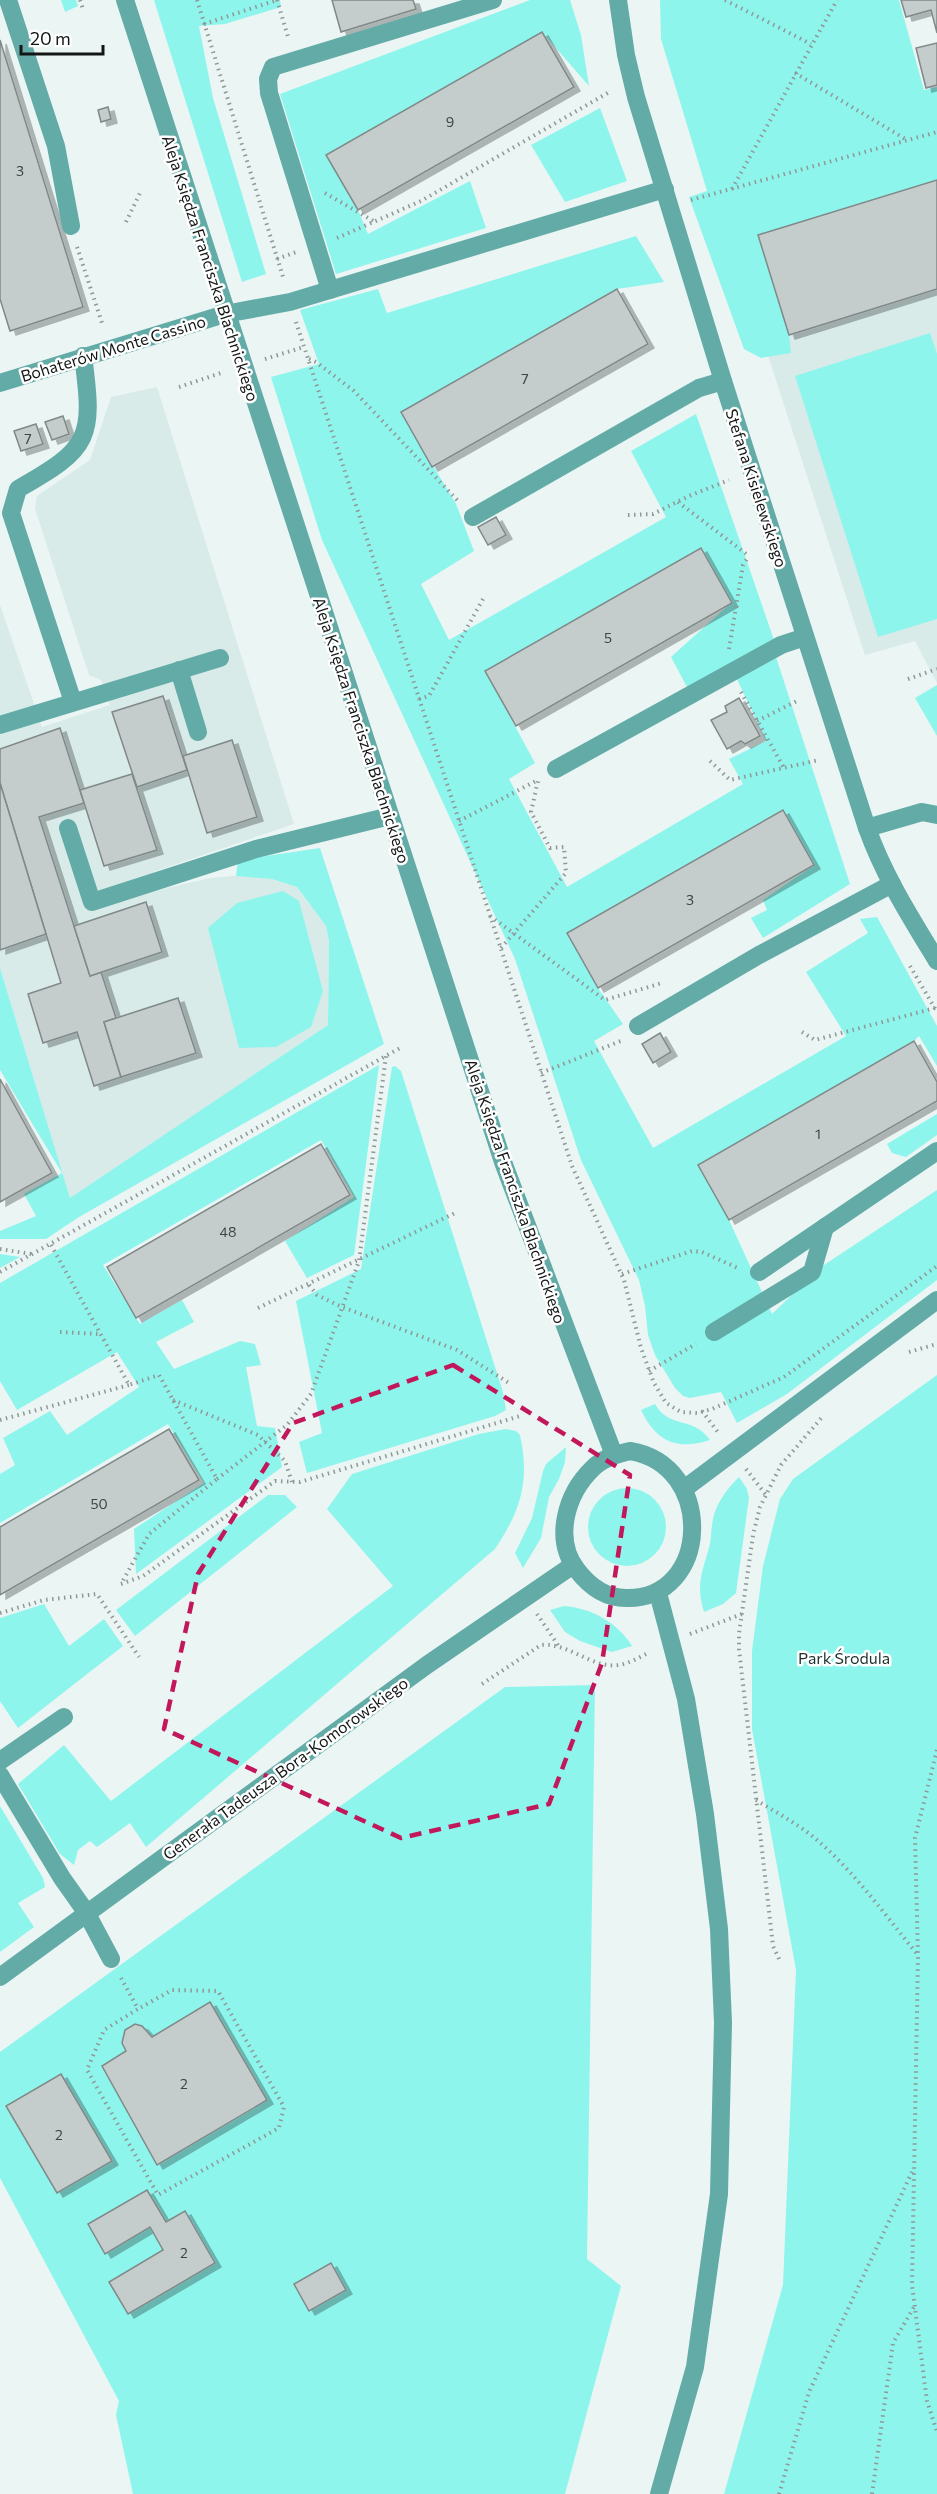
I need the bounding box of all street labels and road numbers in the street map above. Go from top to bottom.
street label: Aleja Księdza Franciszka Blachnickiego [159,133,263,403]
street label: Bohaterów Monte Cassino [18,311,208,385]
street label: Stefana Kisielewskiego [722,406,792,570]
street label: Aleja Księdza Franciszka Blachnickiego [310,595,414,865]
street label: Aleja Księdza Franciszka Blachnickiego [462,1056,570,1326]
street label: Generała Tadeusza Bora-Komorowskiego [159,1673,411,1863]

